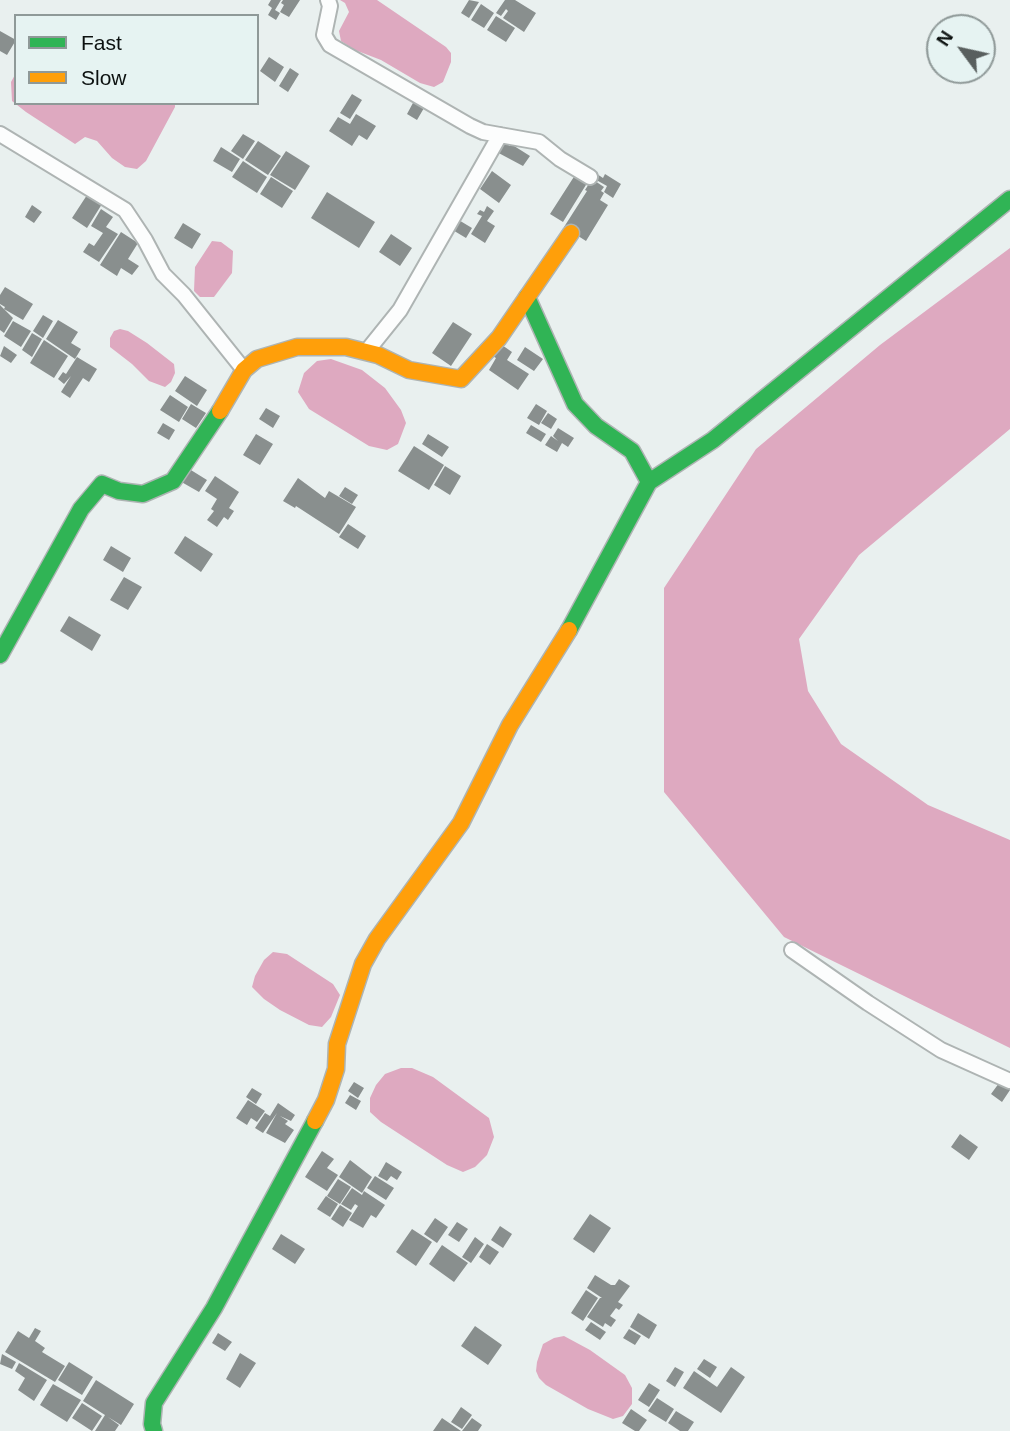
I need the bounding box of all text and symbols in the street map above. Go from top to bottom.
legend [14,14,259,105]
north arrow [926,14,996,84]
text: N [932,27,957,50]
text: Fast [81,31,122,54]
text: Slow [81,66,127,89]

